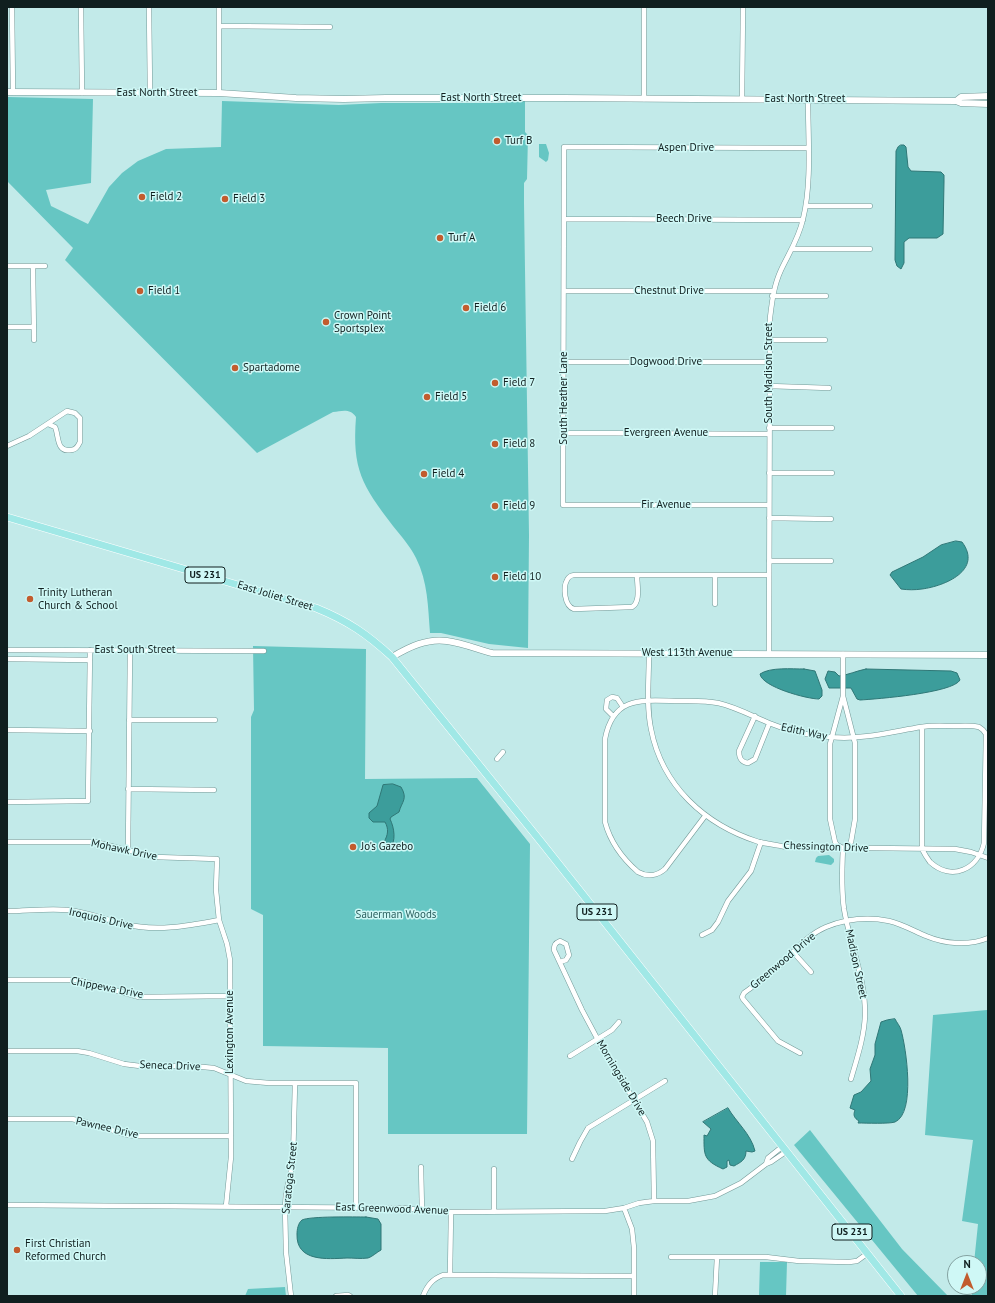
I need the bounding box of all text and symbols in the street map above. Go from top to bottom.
street label: East North Street [117,86,197,100]
street label: East North Street [441,91,521,105]
street label: East North Street [765,92,845,106]
place label: Turf B [505,134,532,148]
marker: Turf B [492,136,502,146]
street label: Aspen Drive [658,141,714,155]
place label: Field 2 [150,190,182,204]
marker: Field 2 [137,192,147,202]
place label: Field 3 [233,192,265,206]
marker: Field 3 [220,194,230,204]
street label: Beech Drive [656,212,712,226]
place label: Turf A [448,231,475,245]
marker: Turf A [435,233,445,243]
place label: Field 1 [148,284,180,298]
street label: Chestnut Drive [634,284,704,298]
marker: Field 1 [135,286,145,296]
place label: Field 6 [474,301,506,315]
marker: Field 6 [461,303,471,313]
place label: Crown Point Sportsplex [334,309,391,335]
marker: Crown Point Sportsplex [321,317,331,327]
street label: South Madison Street [762,323,776,423]
street label: South Heather Lane [557,351,571,445]
street label: Dogwood Drive [630,355,702,369]
place label: Spartadome [243,361,300,375]
marker: Spartadome [230,363,240,373]
place label: Field 7 [503,376,535,390]
marker: Field 7 [490,378,500,388]
place label: Field 5 [435,390,467,404]
marker: Field 5 [422,392,432,402]
street label: Evergreen Avenue [624,426,708,440]
place label: Field 8 [503,437,535,451]
marker: Field 8 [490,439,500,449]
place label: Field 4 [432,467,464,481]
marker: Field 4 [419,469,429,479]
street label: Fir Avenue [641,498,691,512]
place label: Field 9 [503,499,535,513]
marker: Field 9 [490,501,500,511]
road number: US 231 [185,567,225,583]
place label: Field 10 [503,570,541,584]
marker: Field 10 [490,572,500,582]
street label: East Joliet Street [236,578,314,614]
place label: Trinity Lutheran Church & School [38,586,118,612]
marker: Trinity Lutheran Church & School [25,594,35,604]
street label: East South Street [94,643,176,657]
street label: West 113th Avenue [642,646,732,660]
street label: Edith Way [780,721,828,743]
street label: Mohawk Drive [90,837,158,863]
street label: Chessington Drive [783,839,869,855]
place label: Jo's Gazebo [361,840,413,854]
marker: Jo's Gazebo [348,842,358,852]
road number: US 231 [577,904,617,920]
street label: Iroquois Drive [67,905,135,933]
park label: Sauerman Woods [356,908,436,922]
street label: Madison Street [842,928,870,1000]
street label: Greenwood Drive [748,930,818,992]
street label: Chippewa Drive [70,974,144,1002]
street label: Lexington Avenue [223,990,237,1074]
street label: Morningside Drive [593,1038,649,1118]
street label: Seneca Drive [139,1058,201,1074]
street label: Pawnee Drive [74,1114,140,1142]
street label: Saratoga Street [280,1141,300,1215]
street label: East Greenwood Avenue [335,1200,449,1218]
road number: US 231 [832,1224,872,1240]
place label: First Christian Reformed Church [25,1237,106,1263]
marker: First Christian Reformed Church [12,1245,22,1255]
north arrow [947,1255,987,1295]
text: N [963,1257,971,1271]

